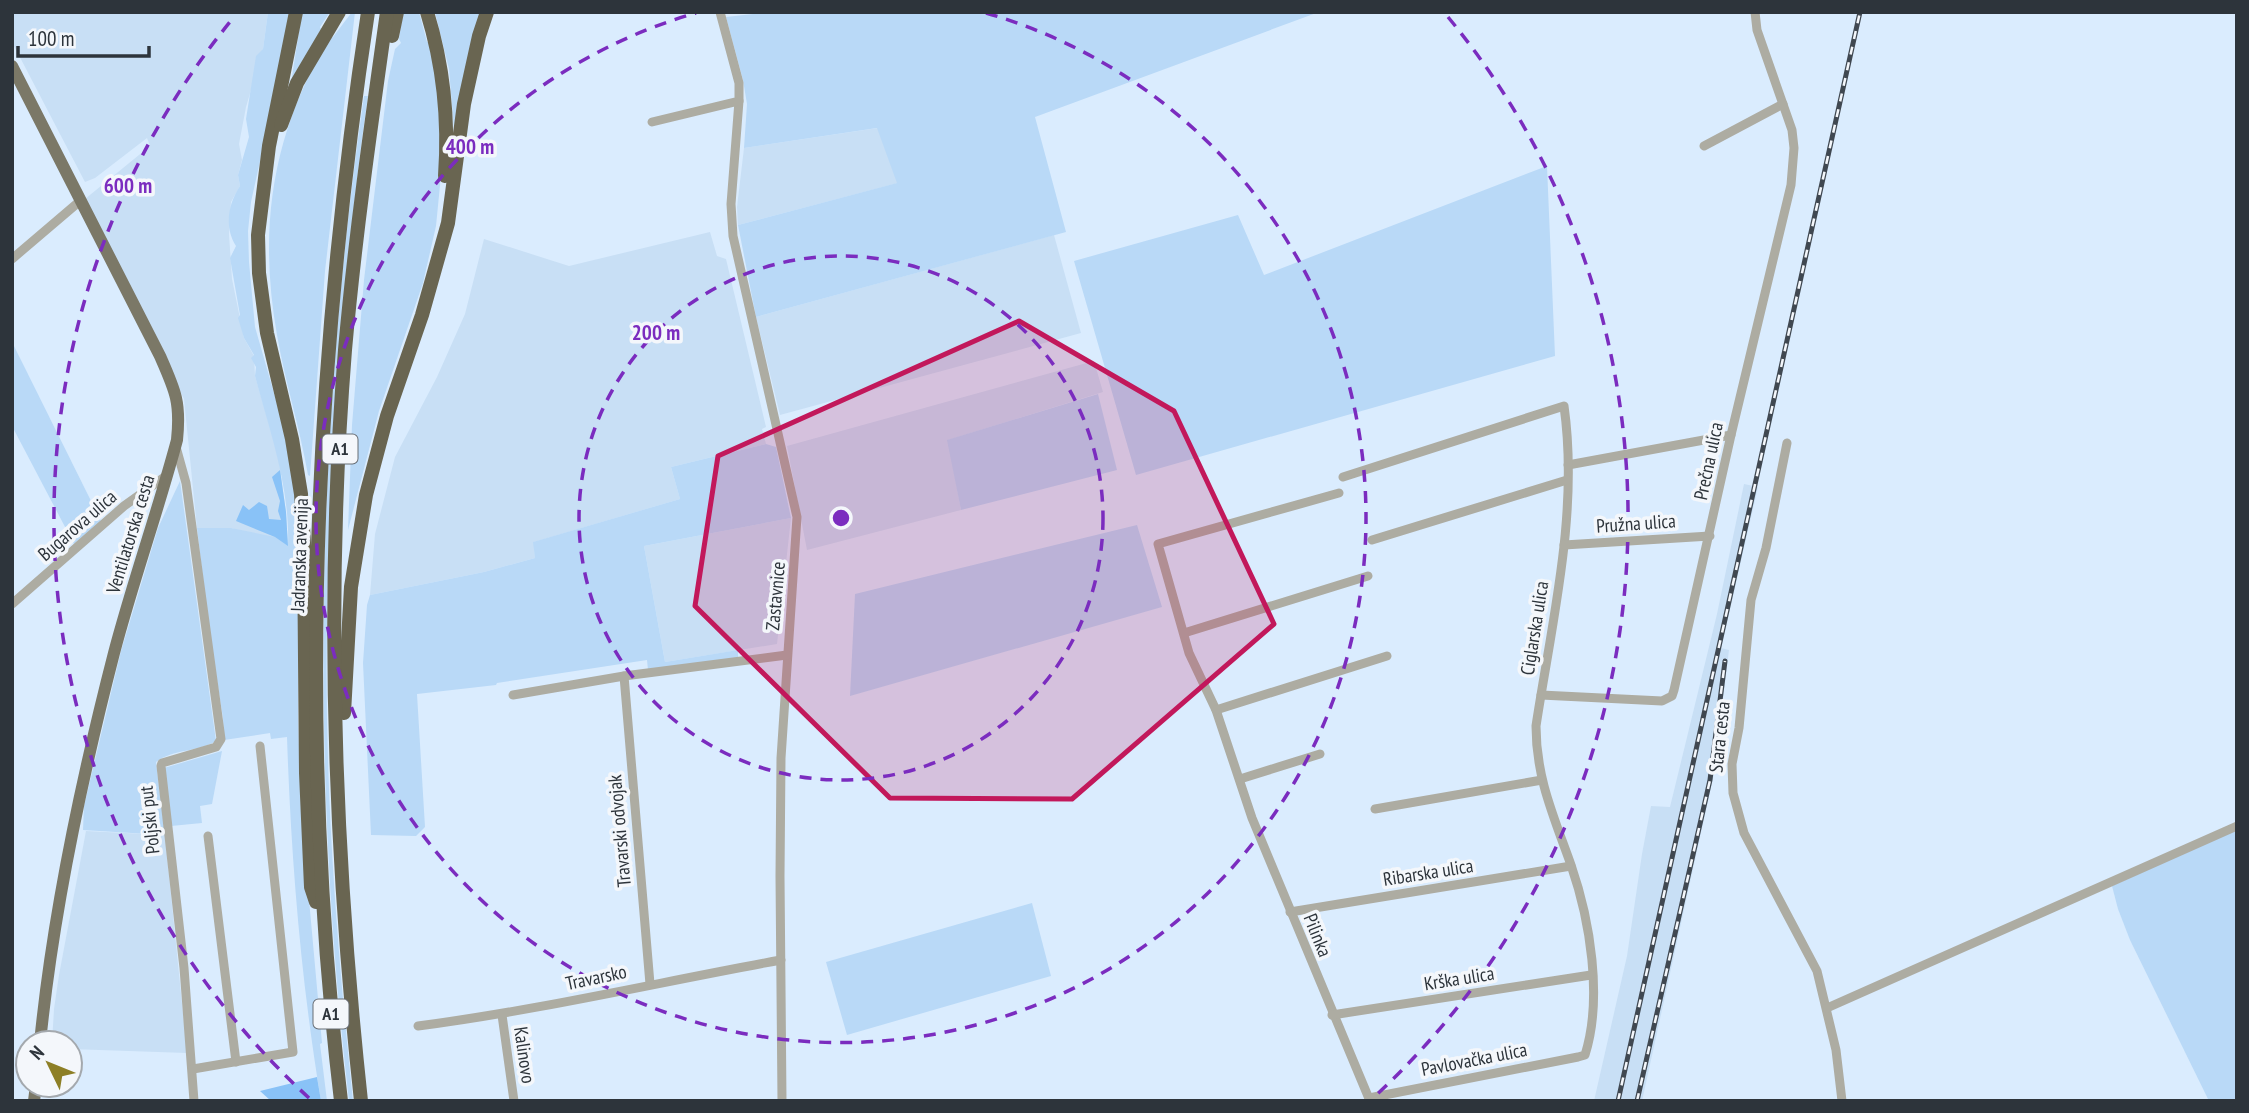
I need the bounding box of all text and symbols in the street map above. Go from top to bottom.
scale bar [18,14,149,58]
text: 100 m [28,25,74,52]
text: 400 m [446,133,494,160]
text: 600 m [104,172,152,199]
text: 200 m [632,319,680,346]
street label: Prečna ulica [1688,420,1728,502]
road number: A1 [322,434,358,463]
street label: Ventilatorska cesta [100,472,159,597]
street label: Bugarova ulica [33,484,121,566]
street label: Jadranska avenija [285,498,313,613]
centre of rings [829,506,853,530]
street label: Pružna ulica [1596,508,1676,538]
street label: Zastavnice [760,560,790,631]
street label: Ciglarska ulica [1515,579,1553,677]
street label: Stara cesta [1703,700,1735,774]
street label: Travarski odvojak [602,773,636,888]
street label: Poljski put [133,784,165,855]
street label: Ribarska ulica [1381,853,1475,891]
street label: Pilinka [1299,910,1337,960]
street label: Travarsko [563,959,629,995]
street label: Krška ulica [1422,961,1496,995]
road number: A1 [314,1000,348,1028]
street label: Kalinovo [509,1025,541,1085]
north arrow [14,1029,84,1099]
street label: Pavlovačka ulica [1419,1037,1529,1081]
text: N [24,1040,49,1064]

